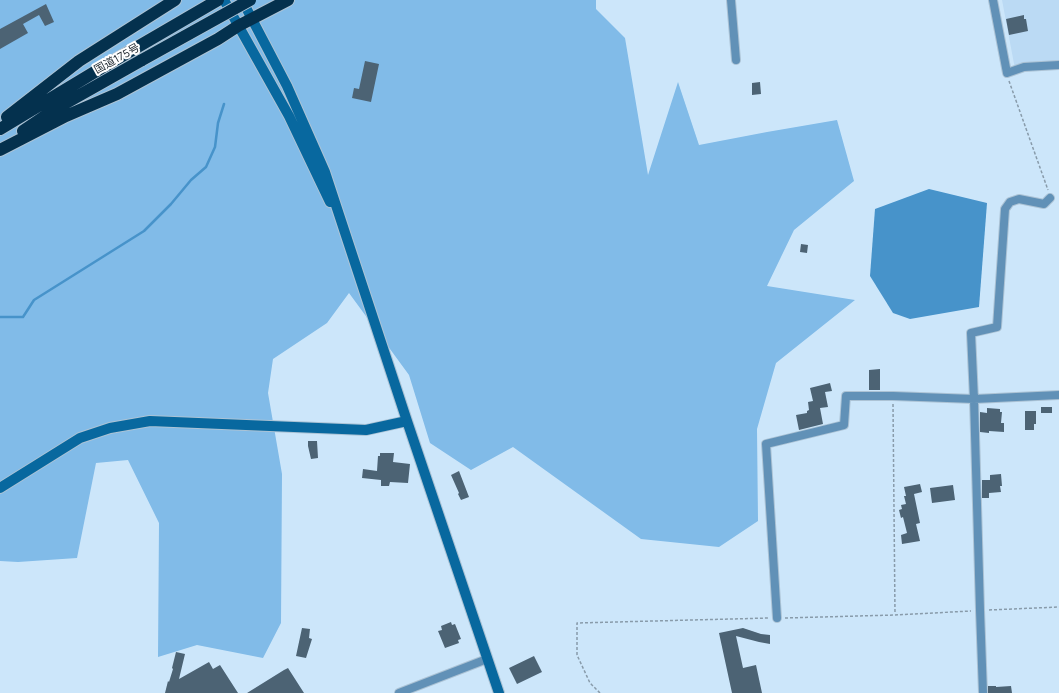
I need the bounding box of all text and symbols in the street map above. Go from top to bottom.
street label: 国道175号 [92,41,142,77]

